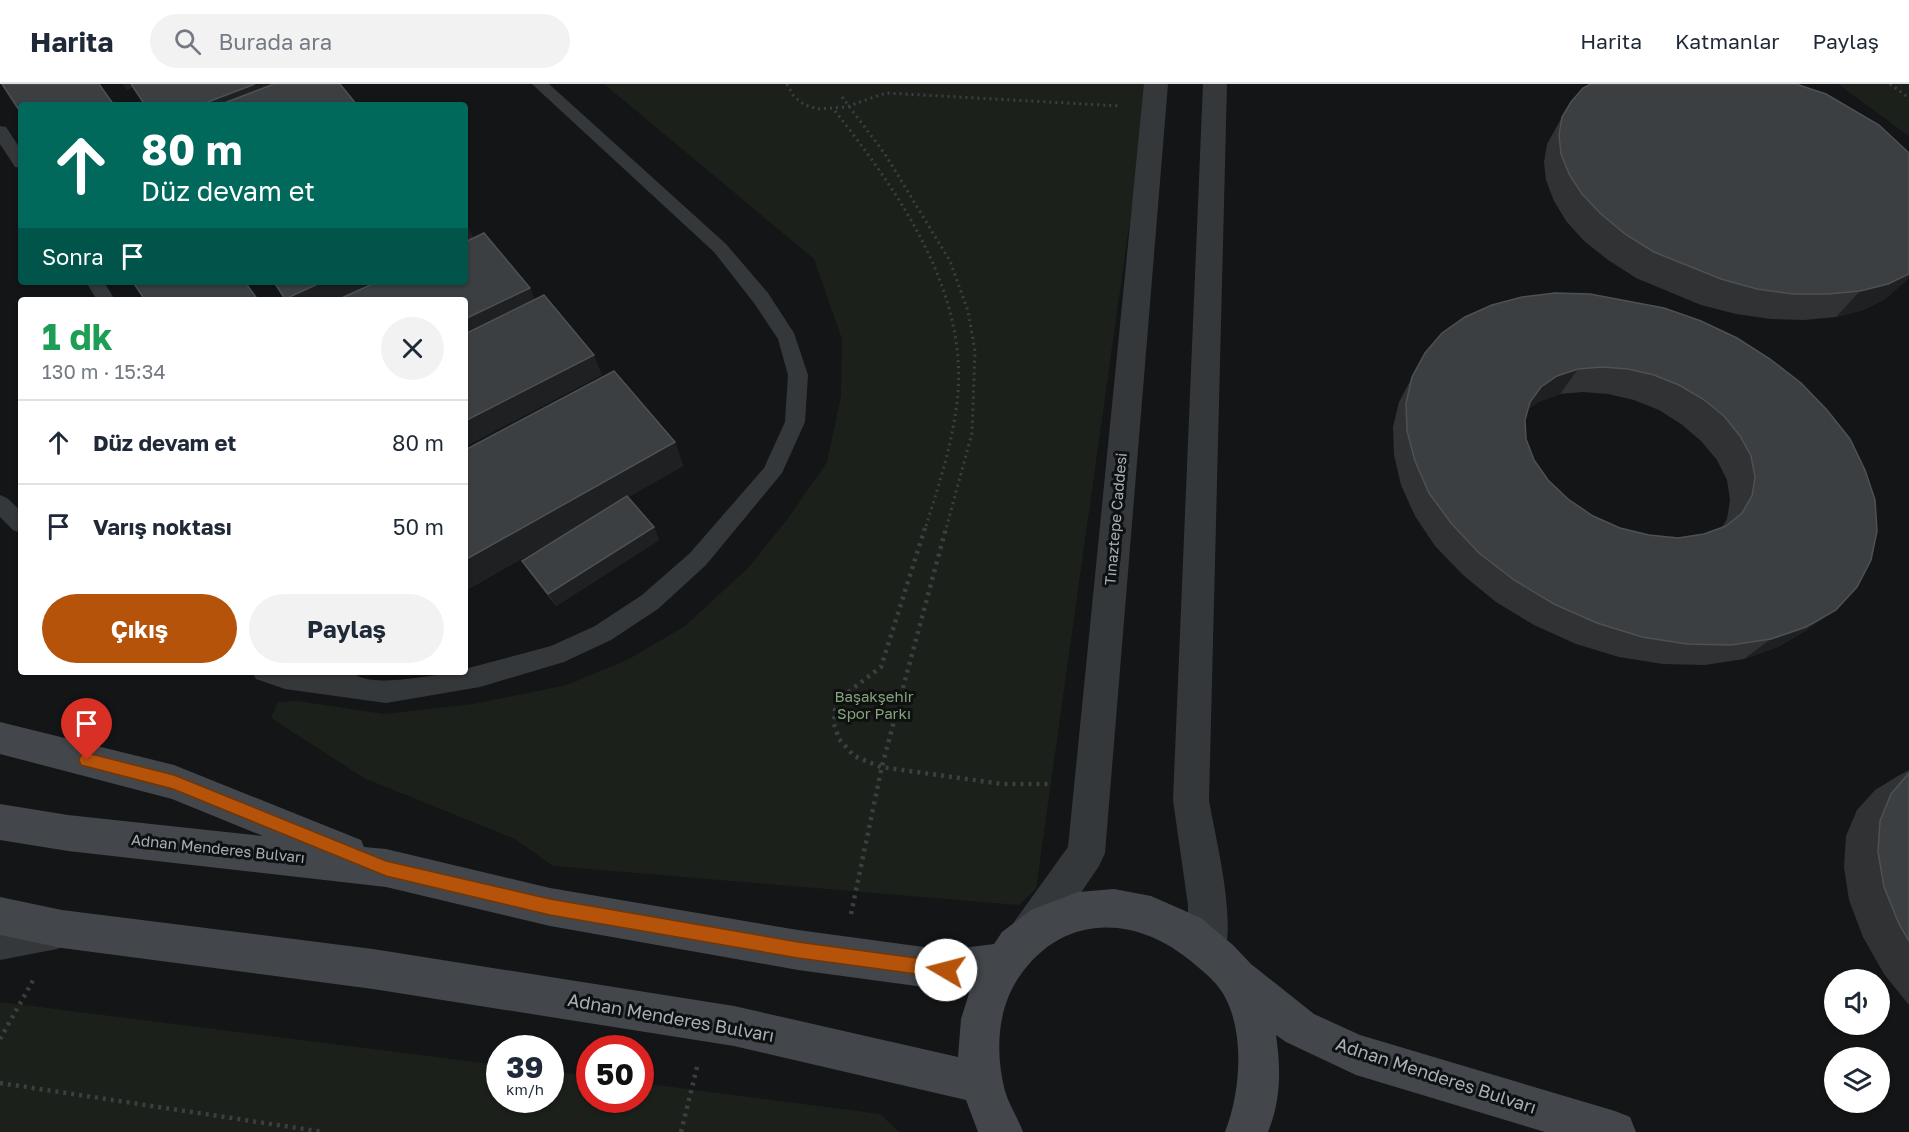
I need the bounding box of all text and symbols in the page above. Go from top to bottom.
search box [150,14,570,68]
text: Harita [30,25,114,58]
icon: search [171,25,204,58]
text: Burada ara [219,28,332,55]
text: Harita [1580,28,1642,54]
text: Katmanlar [1675,28,1780,54]
text: Paylaş [1813,28,1879,54]
text: 80 m [141,124,242,174]
icon: ahead [42,126,120,204]
text: Düz devam et [141,175,315,207]
icon: arrive [116,240,149,273]
text: Sonra [42,243,104,270]
text: 1 dk [42,315,113,358]
button: close [381,317,444,380]
text: 130 m · 15:34 [42,359,166,383]
icon: ahead [42,426,75,459]
text: Düz devam et [93,429,236,456]
text: 80 m [392,429,444,456]
street label: Tınaztepe Caddesi [1100,452,1130,586]
icon: arrive [42,510,75,543]
text: Varış noktası [93,513,232,540]
text: 50 m [393,513,444,540]
button: Çıkış [42,594,237,663]
button: Paylaş [249,594,444,663]
park label: Başakşehir Spor Parkı [834,687,914,722]
pin [61,698,112,760]
icon: arrive [70,707,103,740]
street label: Adnan Menderes Bulvarı [130,830,306,866]
position arrow [914,938,978,1002]
map controls [1824,969,1890,1113]
button: sound [1824,969,1890,1035]
street label: Adnan Menderes Bulvarı [566,988,776,1046]
street label: Adnan Menderes Bulvarı [1333,1032,1539,1118]
speed limit sign: 50 [576,1035,654,1113]
button: layers [1824,1047,1890,1113]
text: 39 [506,1049,544,1085]
text: km/h [506,1080,544,1098]

